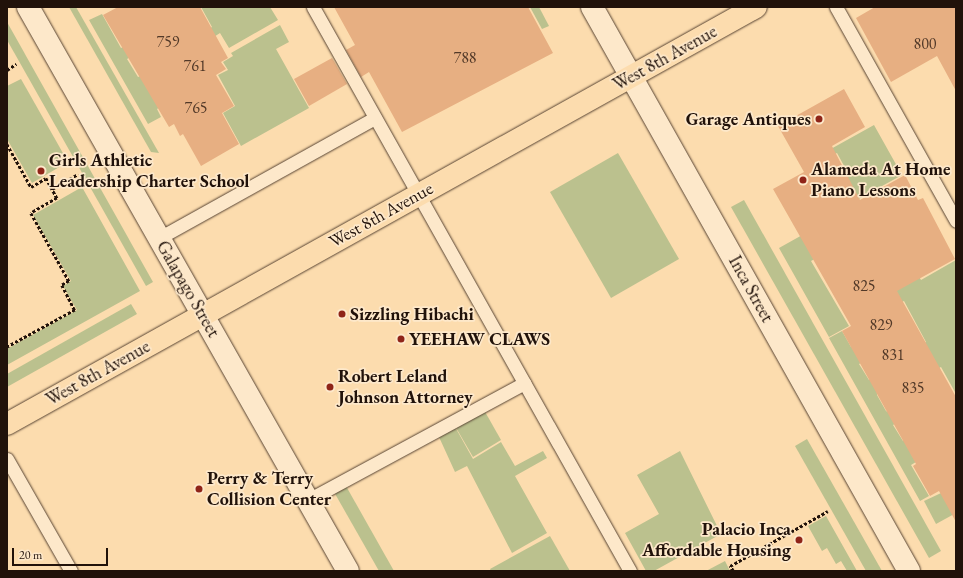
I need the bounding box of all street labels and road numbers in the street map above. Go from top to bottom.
street label: West 8th Avenue [609,21,721,95]
street label: West 8th Avenue [325,178,437,252]
street label: Galapago Street [152,237,224,341]
street label: Inca Street [724,252,778,326]
street label: West 8th Avenue [42,336,154,410]

